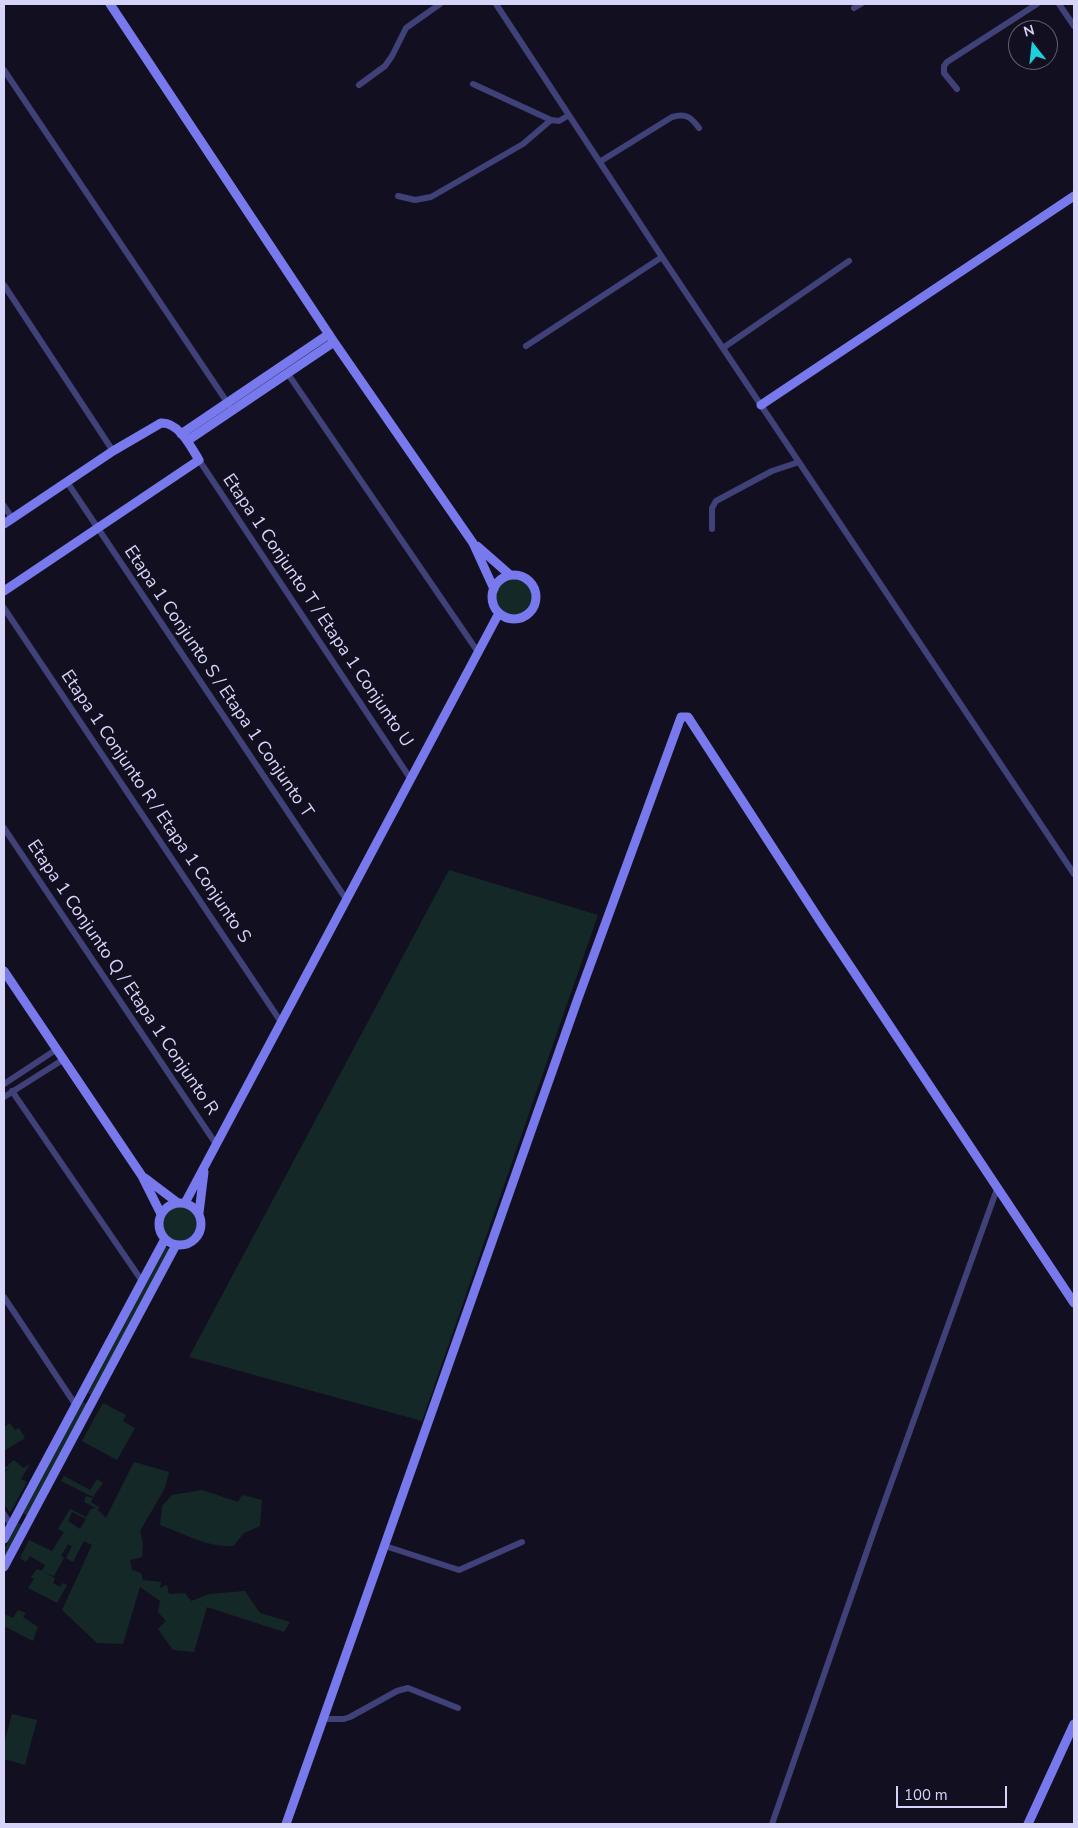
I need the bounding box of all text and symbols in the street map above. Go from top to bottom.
north arrow [1008,20,1058,70]
text: N [1021,20,1037,42]
street label: Etapa 1 Conjunto T / Etapa 1 Conjunto U [217,470,417,752]
street label: Etapa 1 Conjunto S / Etapa 1 Conjunto T [119,542,317,822]
street label: Etapa 1 Conjunto R / Etapa 1 Conjunto S [55,667,255,947]
street label: Etapa 1 Conjunto Q / Etapa 1 Conjunto R [22,836,222,1120]
scale bar [898,1776,1009,1808]
text: 100 m [904,1785,948,1805]

